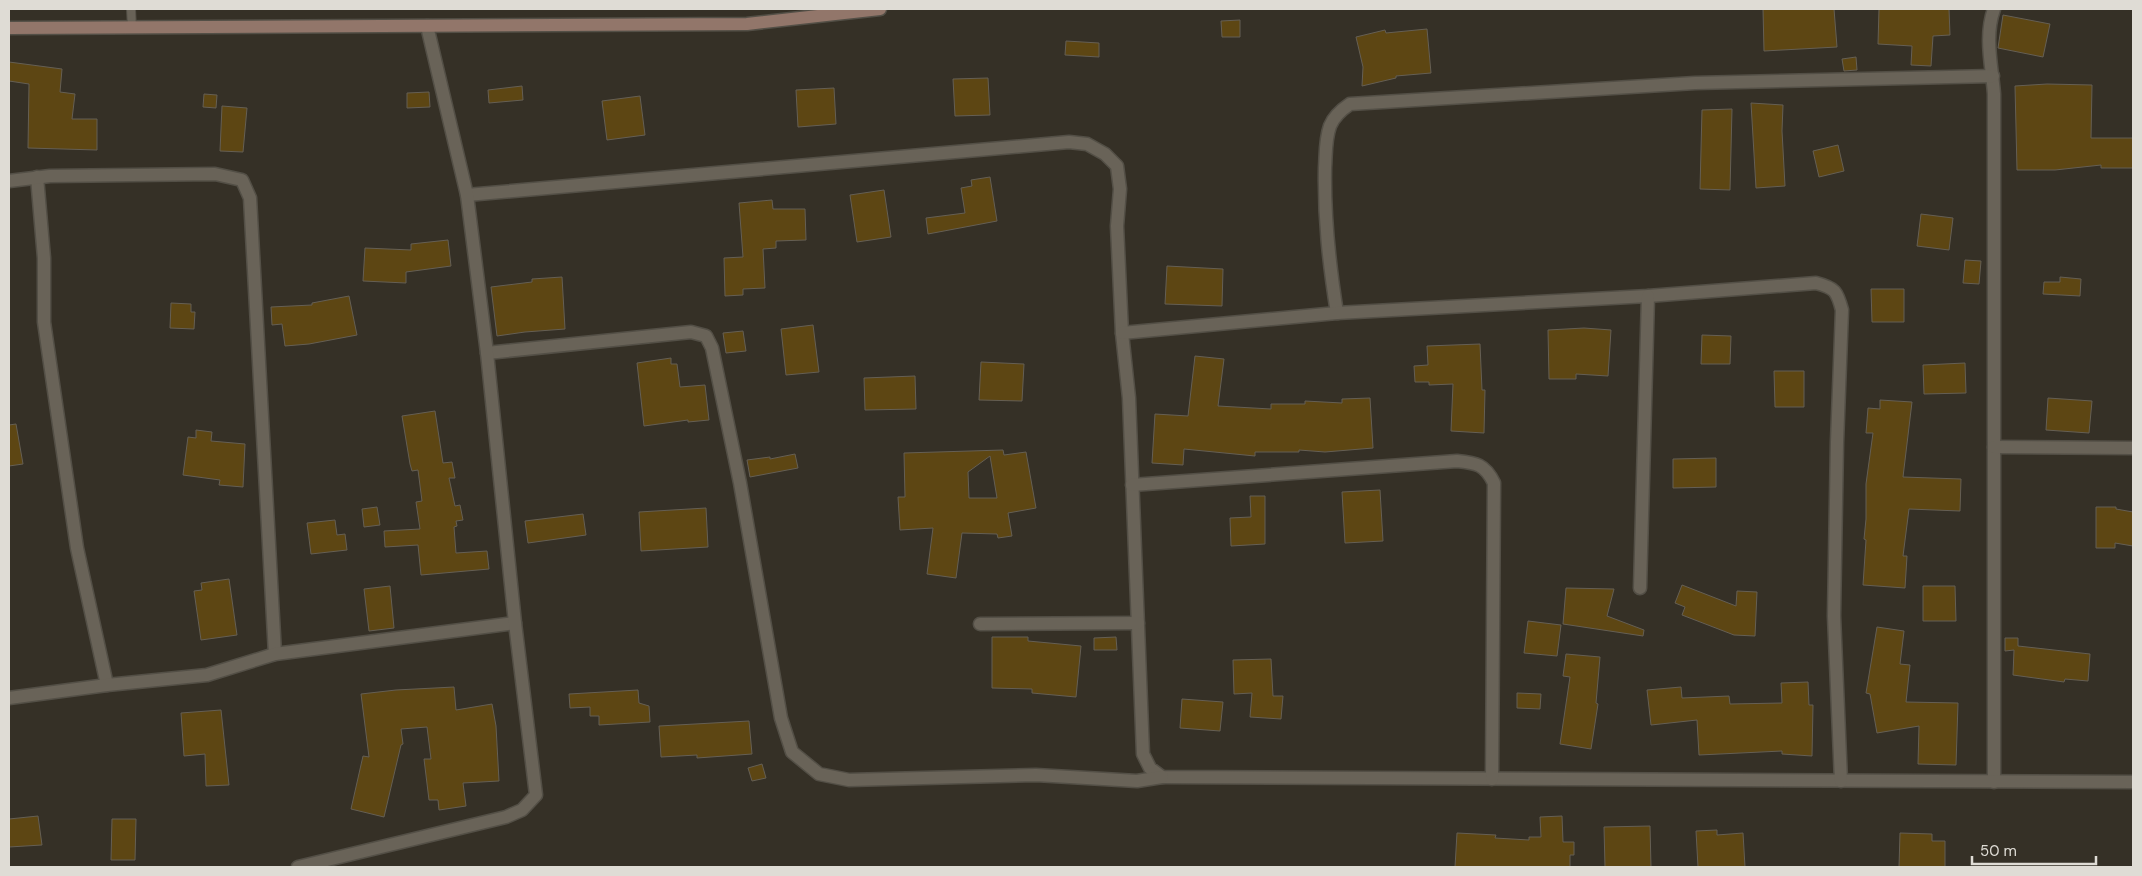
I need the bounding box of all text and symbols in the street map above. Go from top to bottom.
scale bar [1972,834,2096,866]
text: 50 m [1980,841,2017,861]

